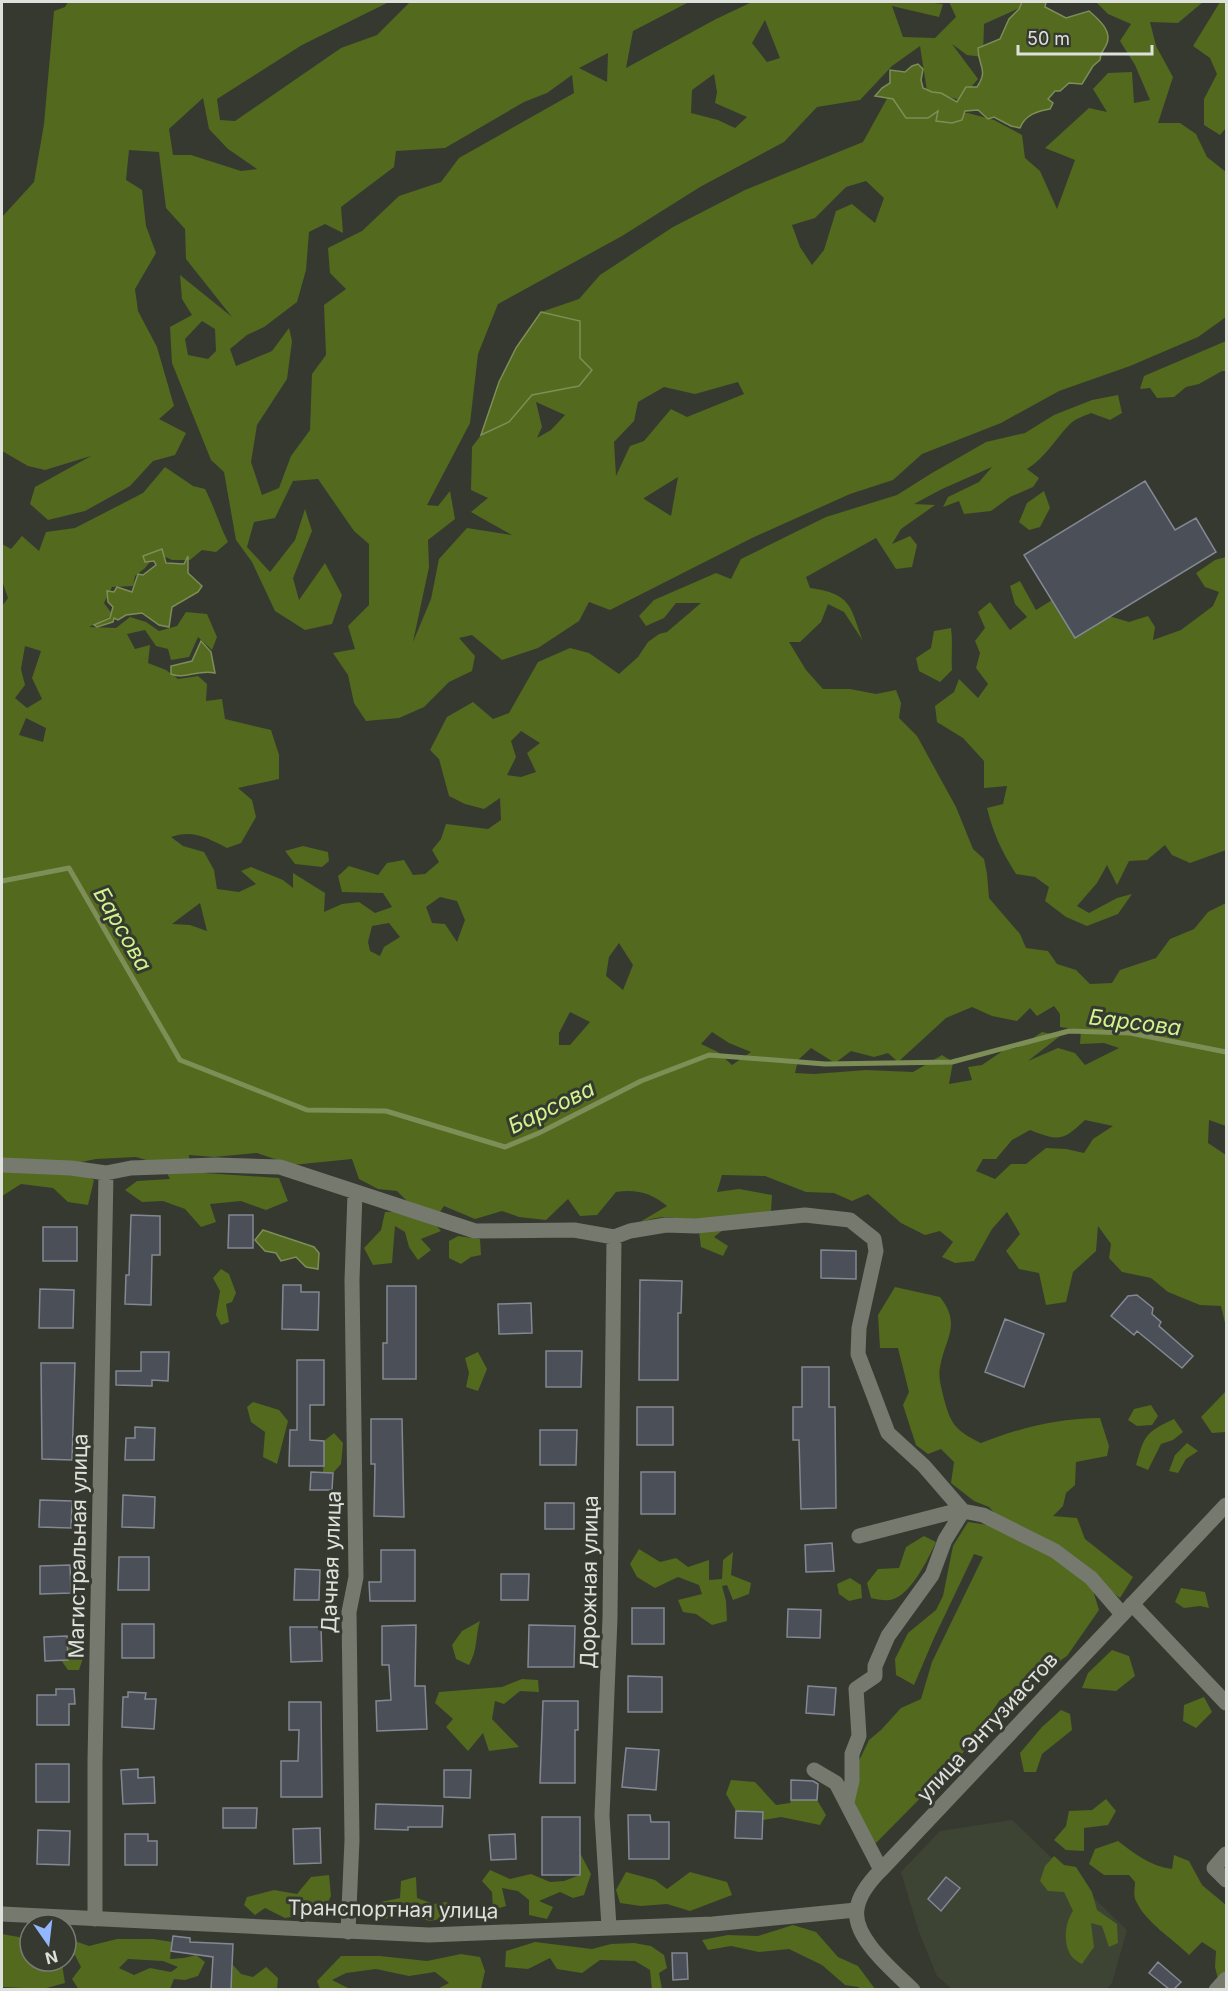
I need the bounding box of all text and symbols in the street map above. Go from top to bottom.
scale bar [1018,18,1152,56]
text: 50 m [1027,28,1070,49]
water label: Барсова [89,882,157,976]
water label: Барсова [1087,1003,1183,1041]
water label: Барсова [504,1075,598,1139]
street label: Магистральная улица [64,1433,92,1659]
street label: Дачная улица [316,1490,346,1634]
street label: Дорожная улица [575,1495,603,1669]
street label: улица Энтузиастов [911,1647,1063,1807]
street label: Транспортная улица [287,1895,499,1923]
north arrow [18,1913,78,1973]
text: N [43,1946,60,1969]

